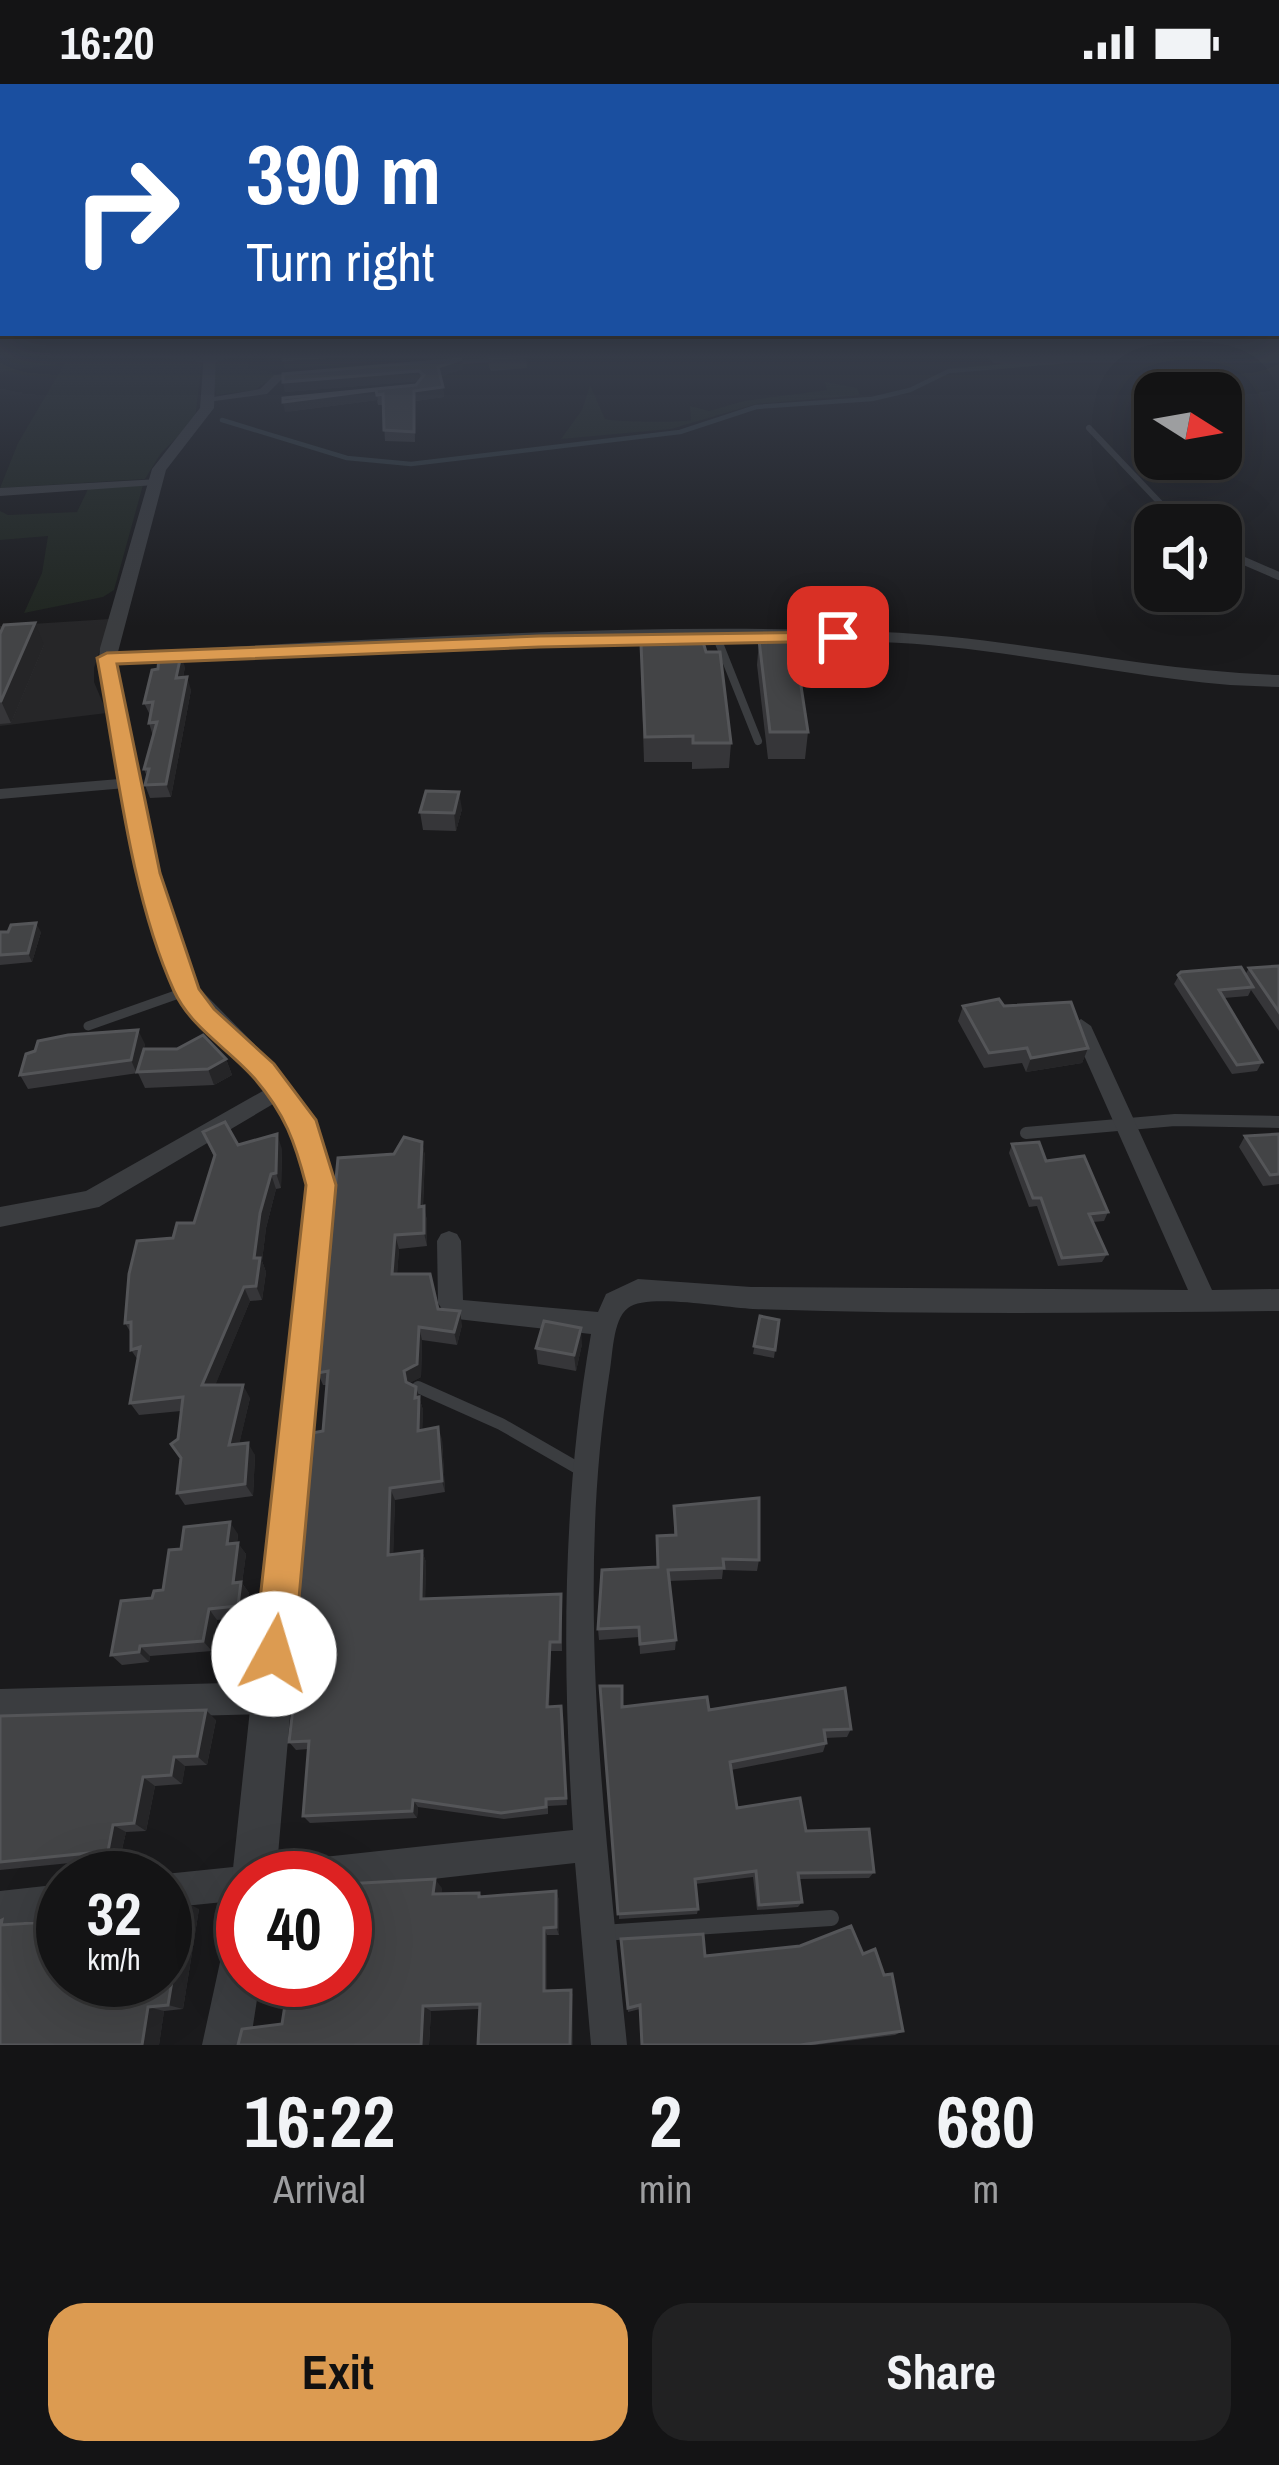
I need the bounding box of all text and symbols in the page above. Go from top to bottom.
text: 16:20 [60,12,154,73]
text: 390 m [246,117,441,230]
icon: right [48,132,204,288]
text: Turn right [246,225,434,298]
north arrow [1134,372,1242,480]
map controls [1134,372,1242,612]
button: sound [1134,504,1242,612]
pin [787,586,889,688]
icon: arrive [805,604,871,670]
position arrow [211,1591,337,1717]
speed limit sign: 40 [216,1851,372,2007]
text: 32 [87,1873,141,1954]
text: km/h [87,1939,141,1979]
text: 16:22 [244,2072,395,2169]
text: 2 [649,2072,682,2169]
text: 680 [936,2072,1035,2169]
text: Arrival [273,2163,366,2215]
text: min [639,2163,692,2215]
text: m [972,2163,999,2215]
button: Exit [48,2303,628,2441]
button: Share [652,2303,1231,2441]

